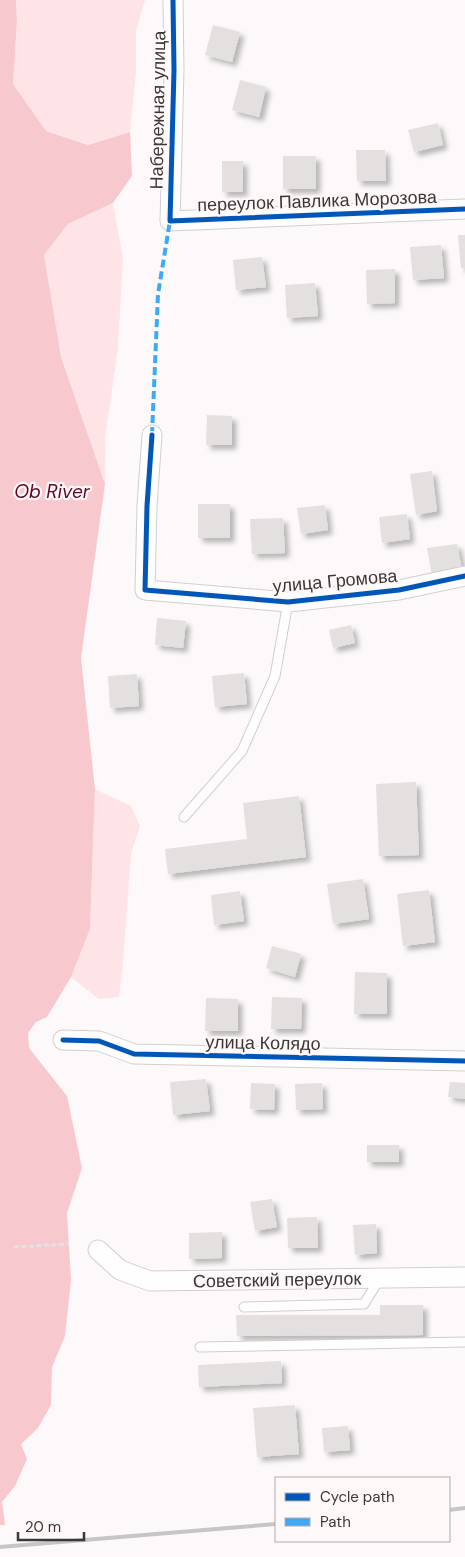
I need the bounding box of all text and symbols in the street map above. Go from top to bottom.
street label: Набережная улица [145,29,171,190]
street label: переулок Павлика Морозова [197,185,438,217]
water label: Ob River [14,479,91,504]
street label: улица Громова [272,564,399,598]
street label: улица Колядо [205,1030,321,1056]
street label: Советский переулок [193,1267,362,1293]
legend [275,1477,450,1542]
text: Cycle path [320,1487,395,1507]
scale bar [18,1510,84,1542]
text: Path [320,1512,351,1532]
text: 20 m [25,1517,61,1537]

